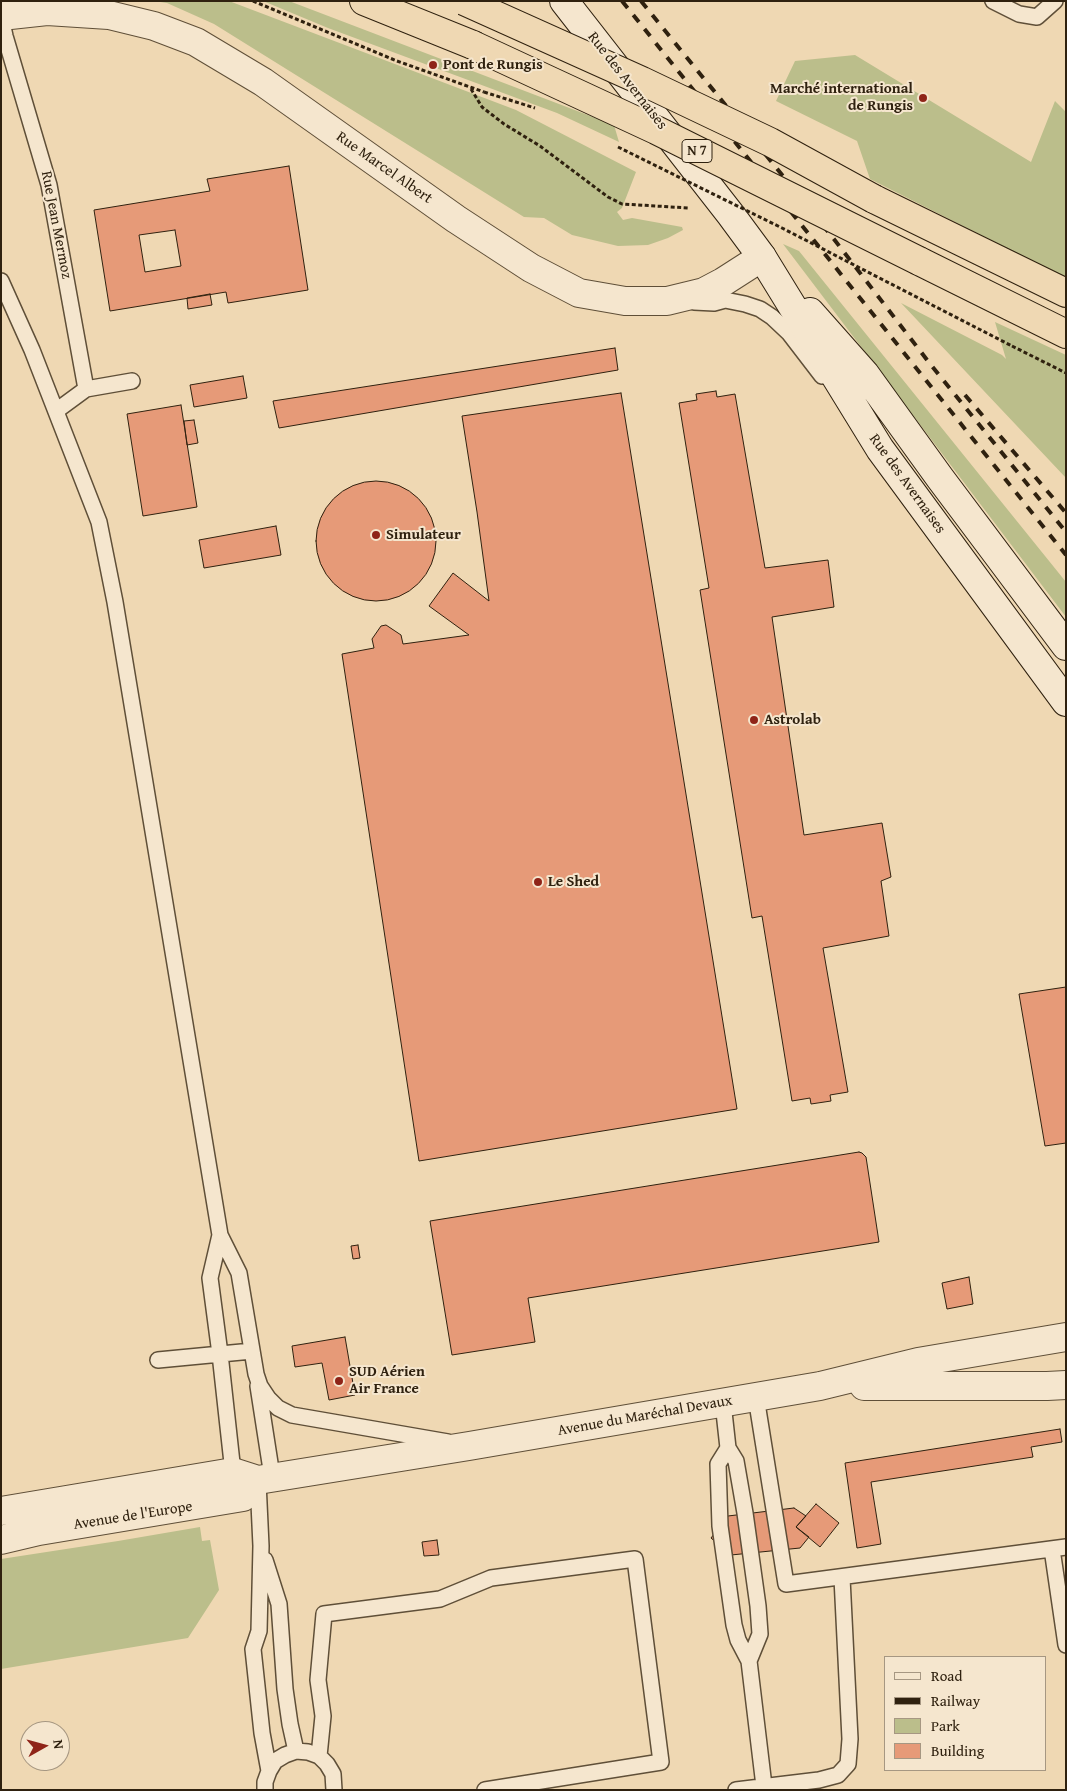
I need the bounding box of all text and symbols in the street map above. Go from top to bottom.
street label: Rue des Avernaises [583,29,671,133]
place label: Pont de Rungis [443,56,543,74]
marker: Pont de Rungis [427,59,439,71]
place label: Marché international de Rungis [770,80,913,115]
marker: Marché international de Rungis [917,92,929,104]
street label: Rue Marcel Albert [332,128,436,208]
road number: N 7 [682,140,712,162]
street label: Rue Jean Mermoz [37,169,75,281]
street label: Rue des Avernaises [865,431,949,537]
place label: Simulateur [386,526,461,544]
marker: Simulateur [370,529,382,541]
place label: Astrolab [764,711,821,729]
marker: Astrolab [748,714,760,726]
place label: Le Shed [548,873,599,891]
marker: Le Shed [532,876,544,888]
place label: SUD Aérien Air France [349,1363,425,1398]
marker: SUD Aérien Air France [333,1375,345,1387]
street label: Avenue du Maréchal Devaux [556,1392,734,1440]
street label: Avenue de l'Europe [72,1498,194,1534]
legend [884,1656,1047,1771]
text: Road [931,1665,962,1686]
text: Railway [931,1690,980,1711]
text: Park [931,1715,960,1736]
north arrow [20,1721,70,1771]
text: N [48,1738,69,1750]
text: Building [931,1740,984,1761]

